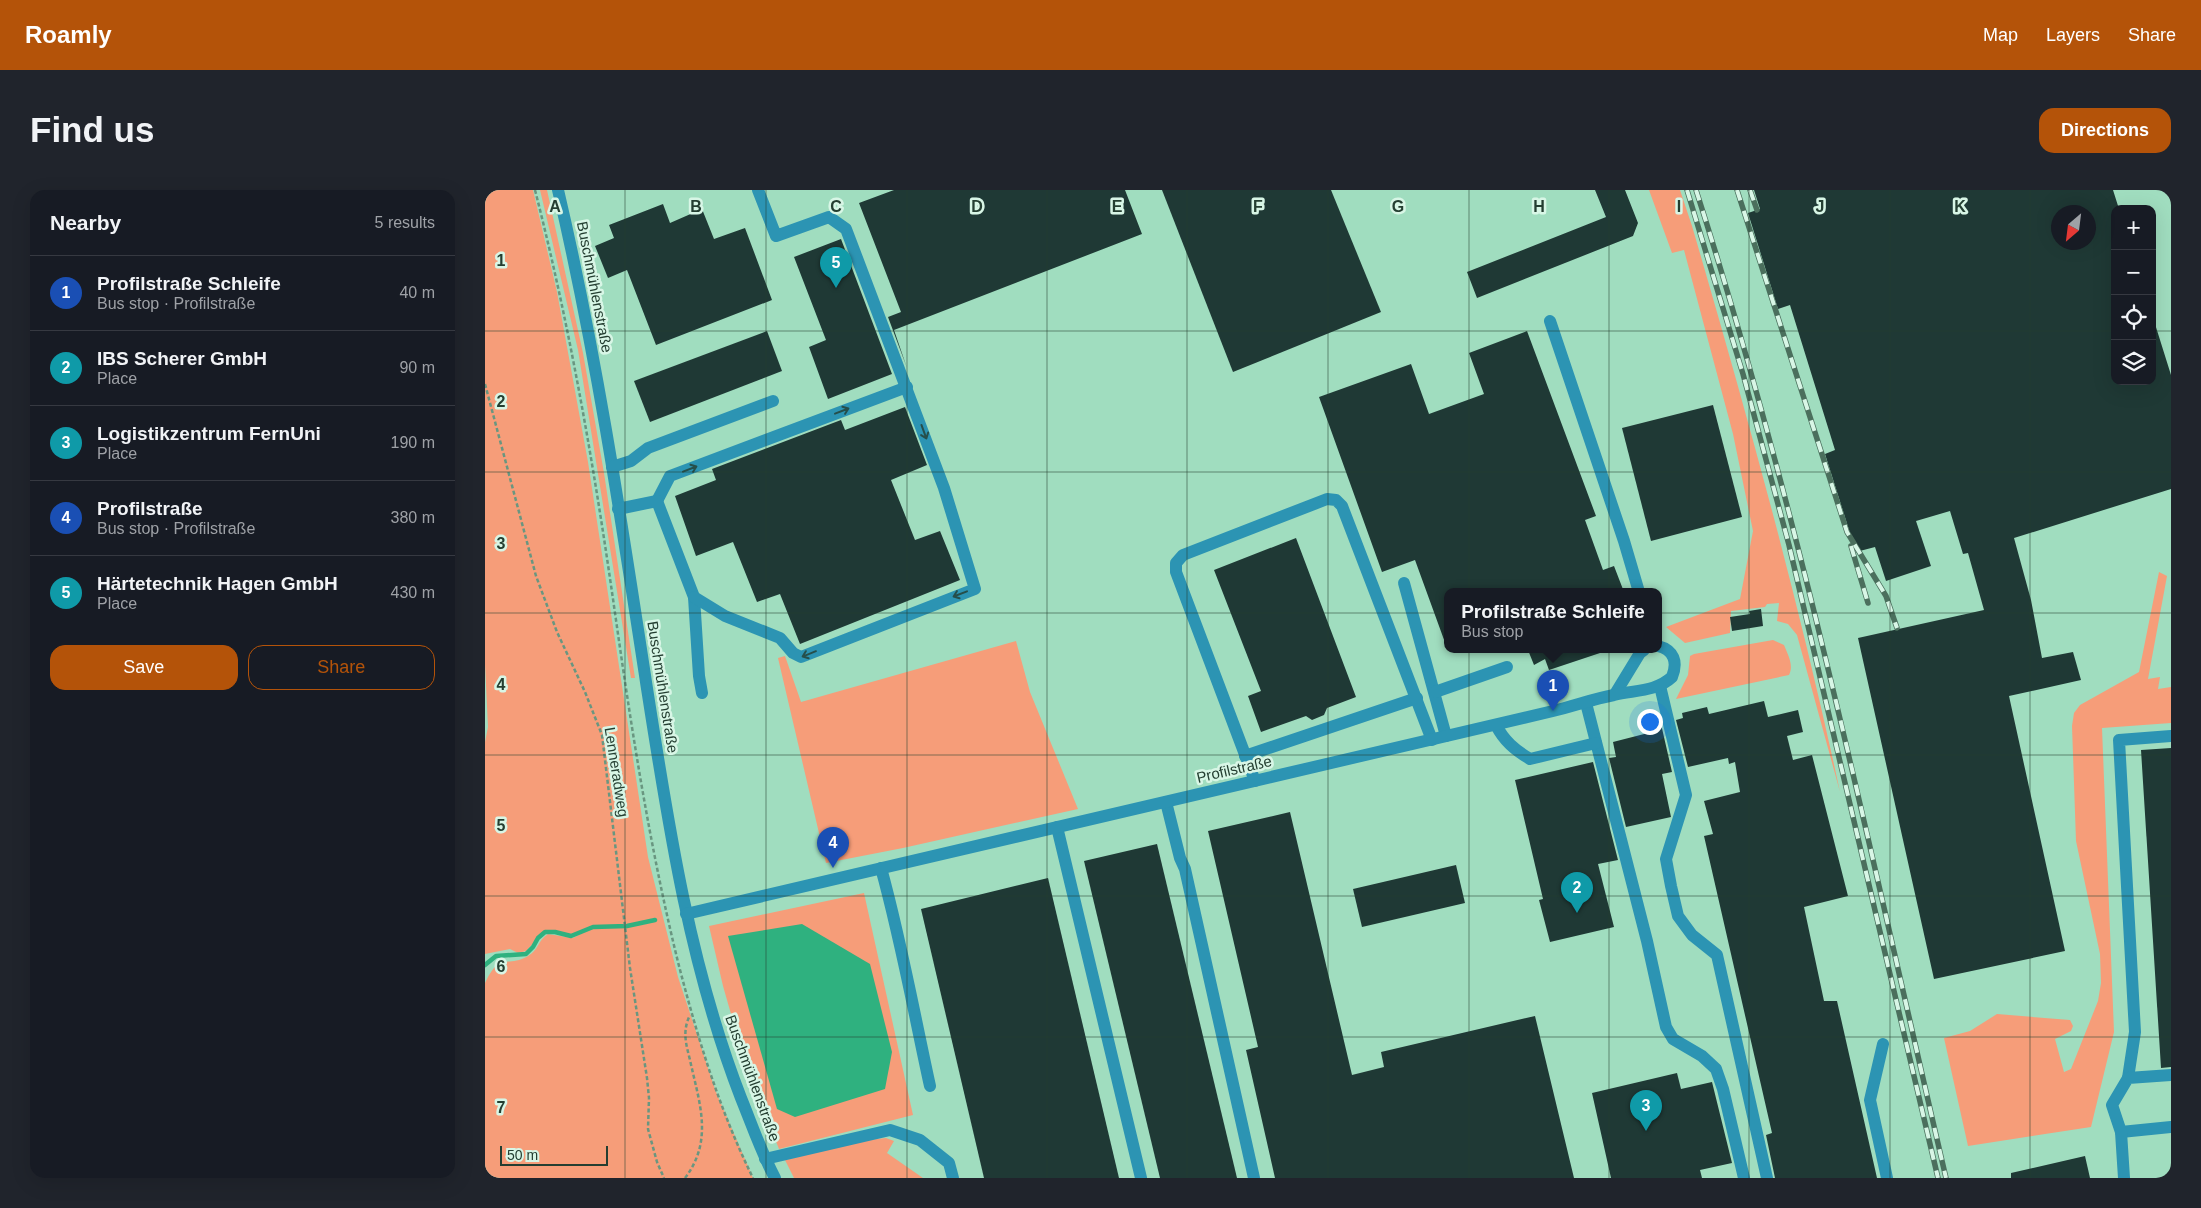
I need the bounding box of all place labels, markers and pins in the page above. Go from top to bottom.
pin: 5 [820,247,852,288]
pin: 1 [1537,670,1569,711]
pin: 4 [817,827,849,868]
pin: 2 [1561,872,1593,913]
pin: 3 [1630,1090,1662,1131]

